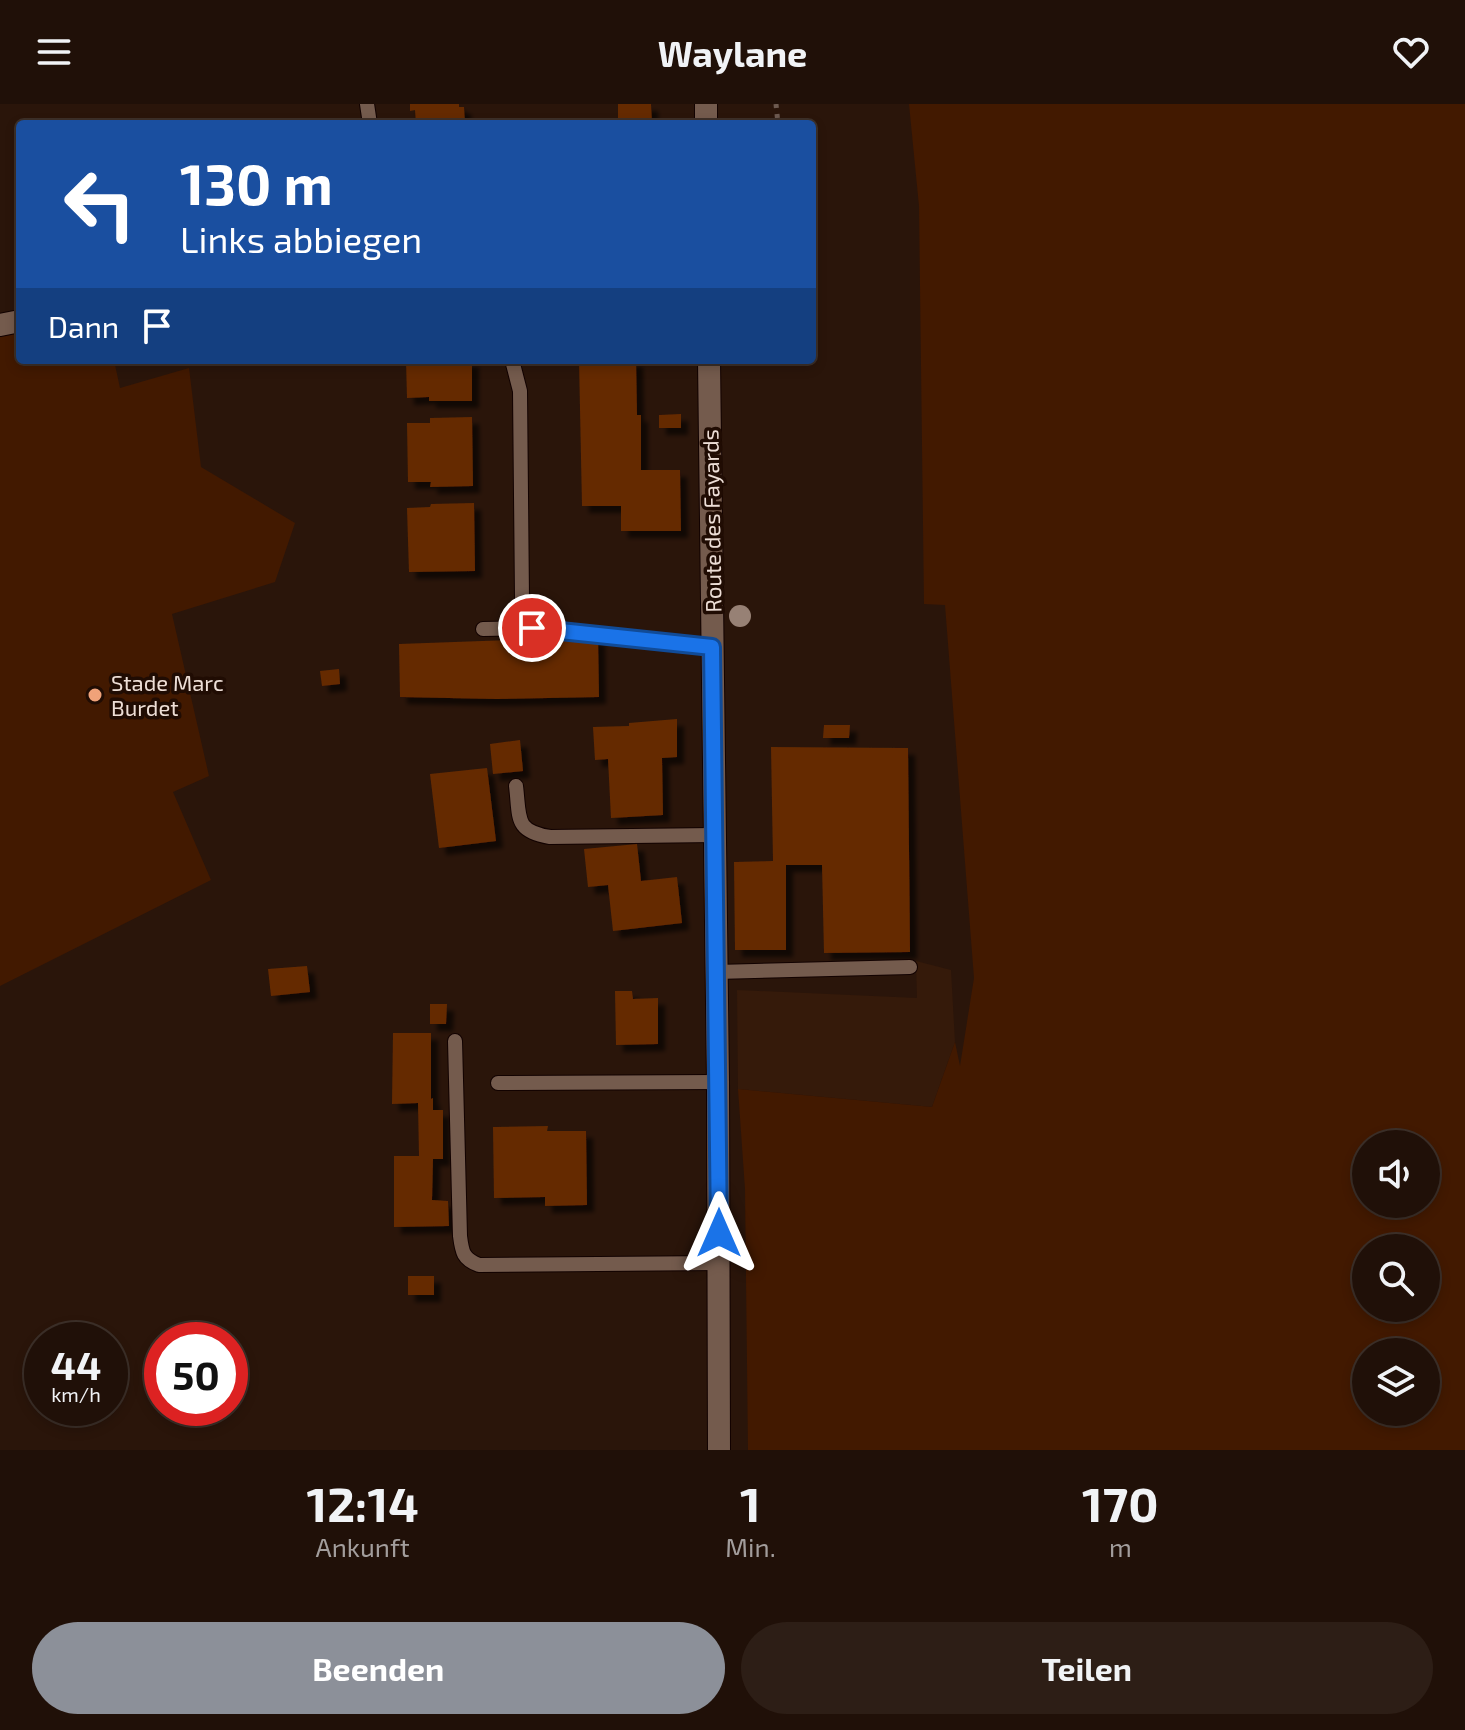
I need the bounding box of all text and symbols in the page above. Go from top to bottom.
icon: menu [32,30,76,74]
icon: heart [1389,30,1433,74]
text: Waylane [658,31,807,74]
text: 130 m [180,149,333,216]
icon: left [48,152,152,256]
text: Links abbiegen [180,217,422,260]
icon: arrive [135,304,179,348]
text: Dann [48,308,119,344]
street label: Route des Fayards [696,429,726,613]
pin [498,594,566,662]
icon: arrive [510,606,554,650]
place label: Stade Marc Burdet [111,669,224,720]
marker: Stade Marc Burdet [86,686,104,704]
map controls [1352,1130,1440,1426]
button: sound [1352,1130,1440,1218]
position arrow [677,1191,761,1275]
button: search [1352,1234,1440,1322]
speed limit sign: 50 [144,1322,248,1426]
button: layers [1352,1338,1440,1426]
text: 44 [51,1340,101,1388]
text: km/h [51,1382,101,1406]
text: 12:14 [307,1474,419,1532]
text: 1 [740,1474,761,1532]
text: 170 [1082,1474,1158,1532]
text: Ankunft [316,1531,410,1562]
text: Min. [725,1531,776,1562]
text: m [1109,1531,1132,1562]
button: Beenden [32,1622,725,1714]
button: Teilen [741,1622,1433,1714]

